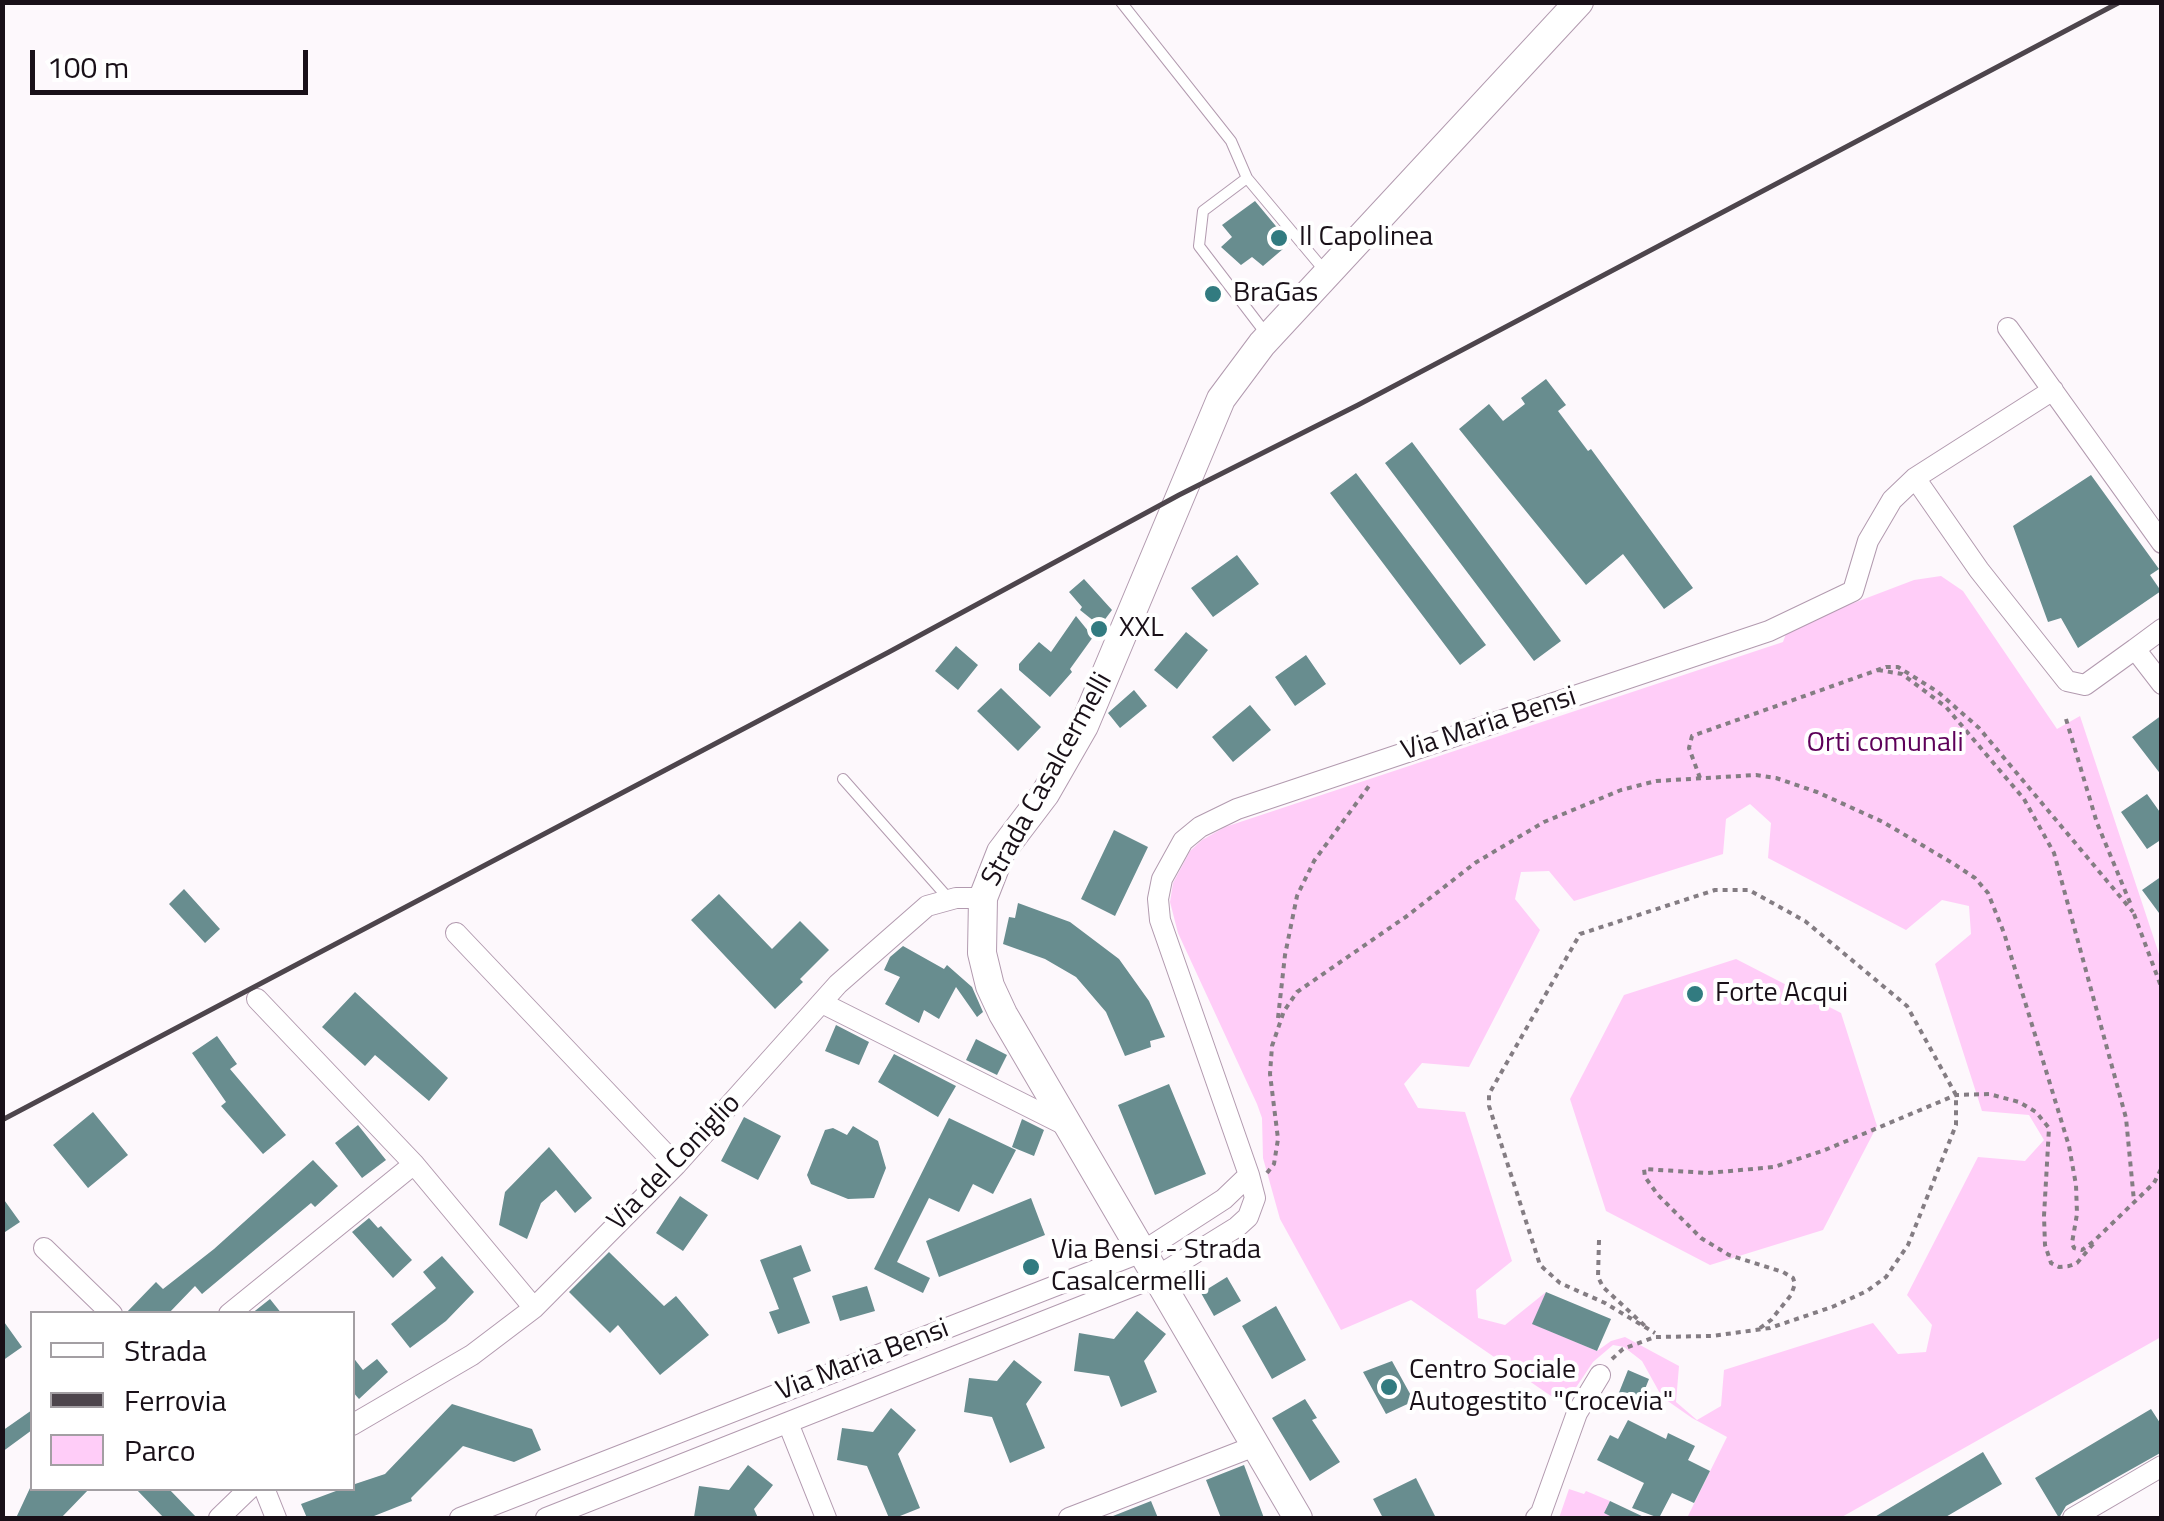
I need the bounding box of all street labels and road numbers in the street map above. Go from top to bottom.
street label: Strada Casalcermelli [975,667,1121,893]
street label: Via Maria Bensi [1397,681,1581,769]
street label: Via del Coniglio [601,1088,749,1238]
street label: Via Maria Bensi [772,1313,954,1409]

